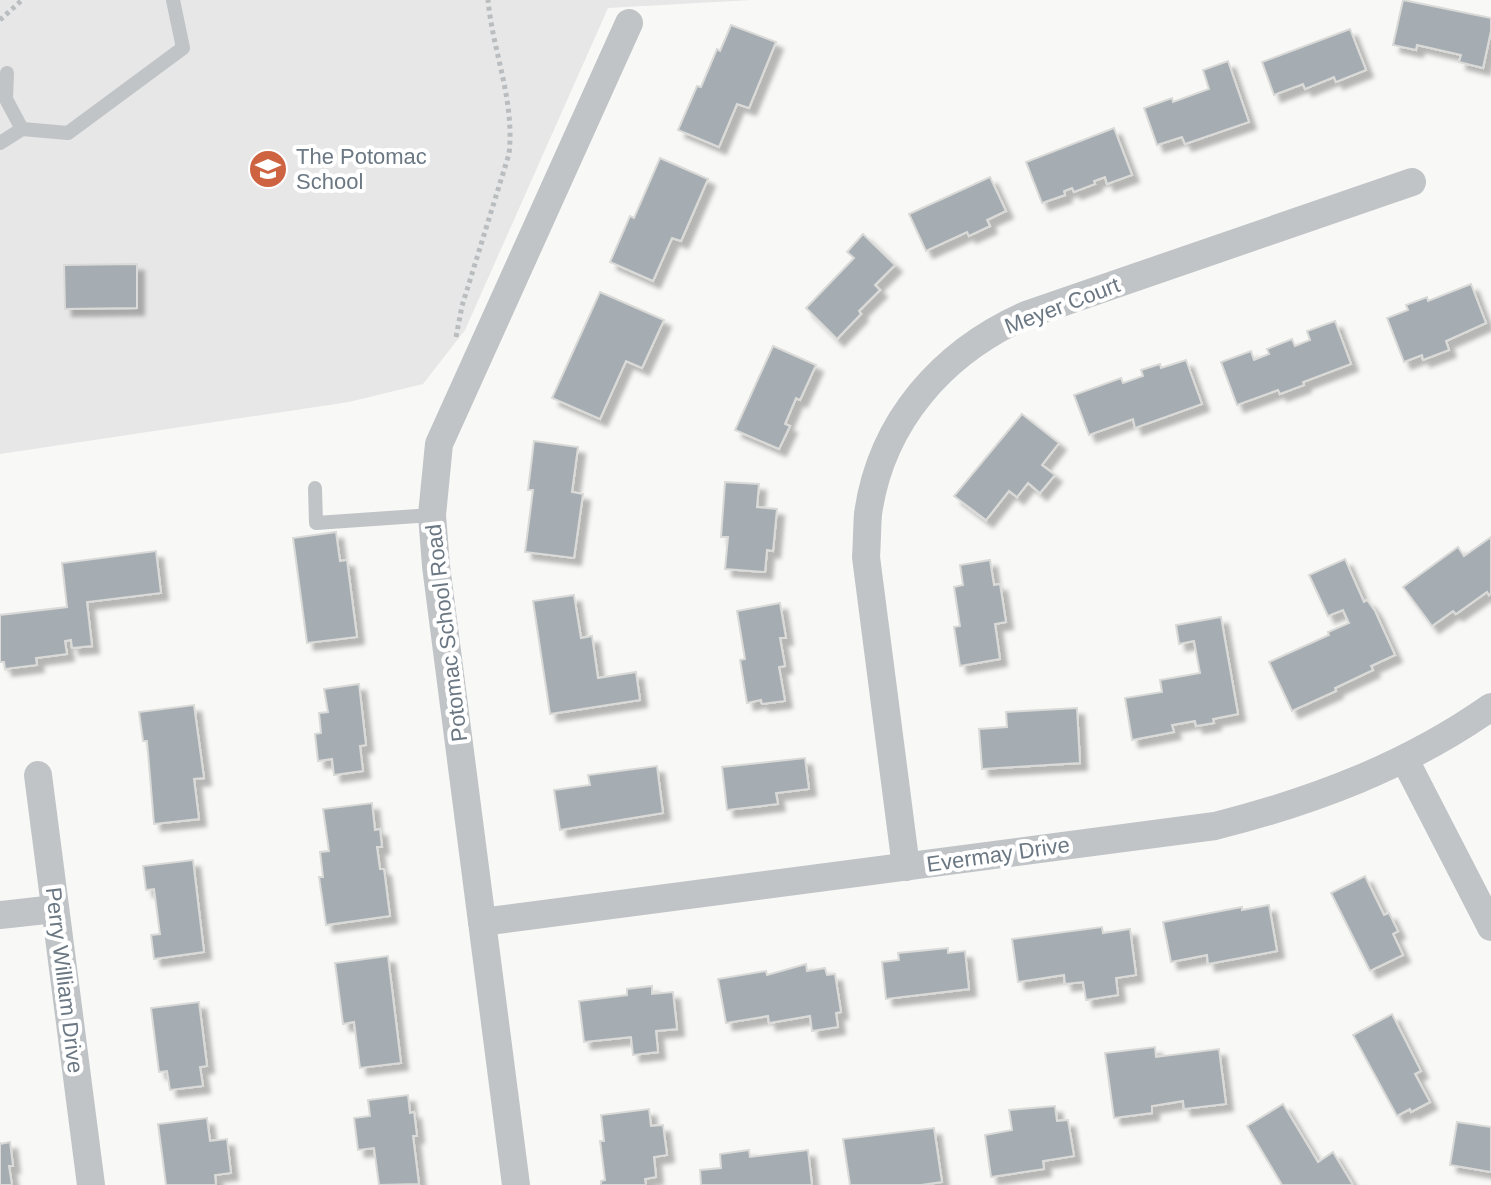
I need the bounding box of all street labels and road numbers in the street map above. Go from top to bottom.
street label: Meyer Court [1001,272,1123,339]
street label: Potomac School Road [421,523,472,743]
street label: Evermay Drive [925,832,1071,877]
street label: Perry William Drive [41,886,88,1074]

